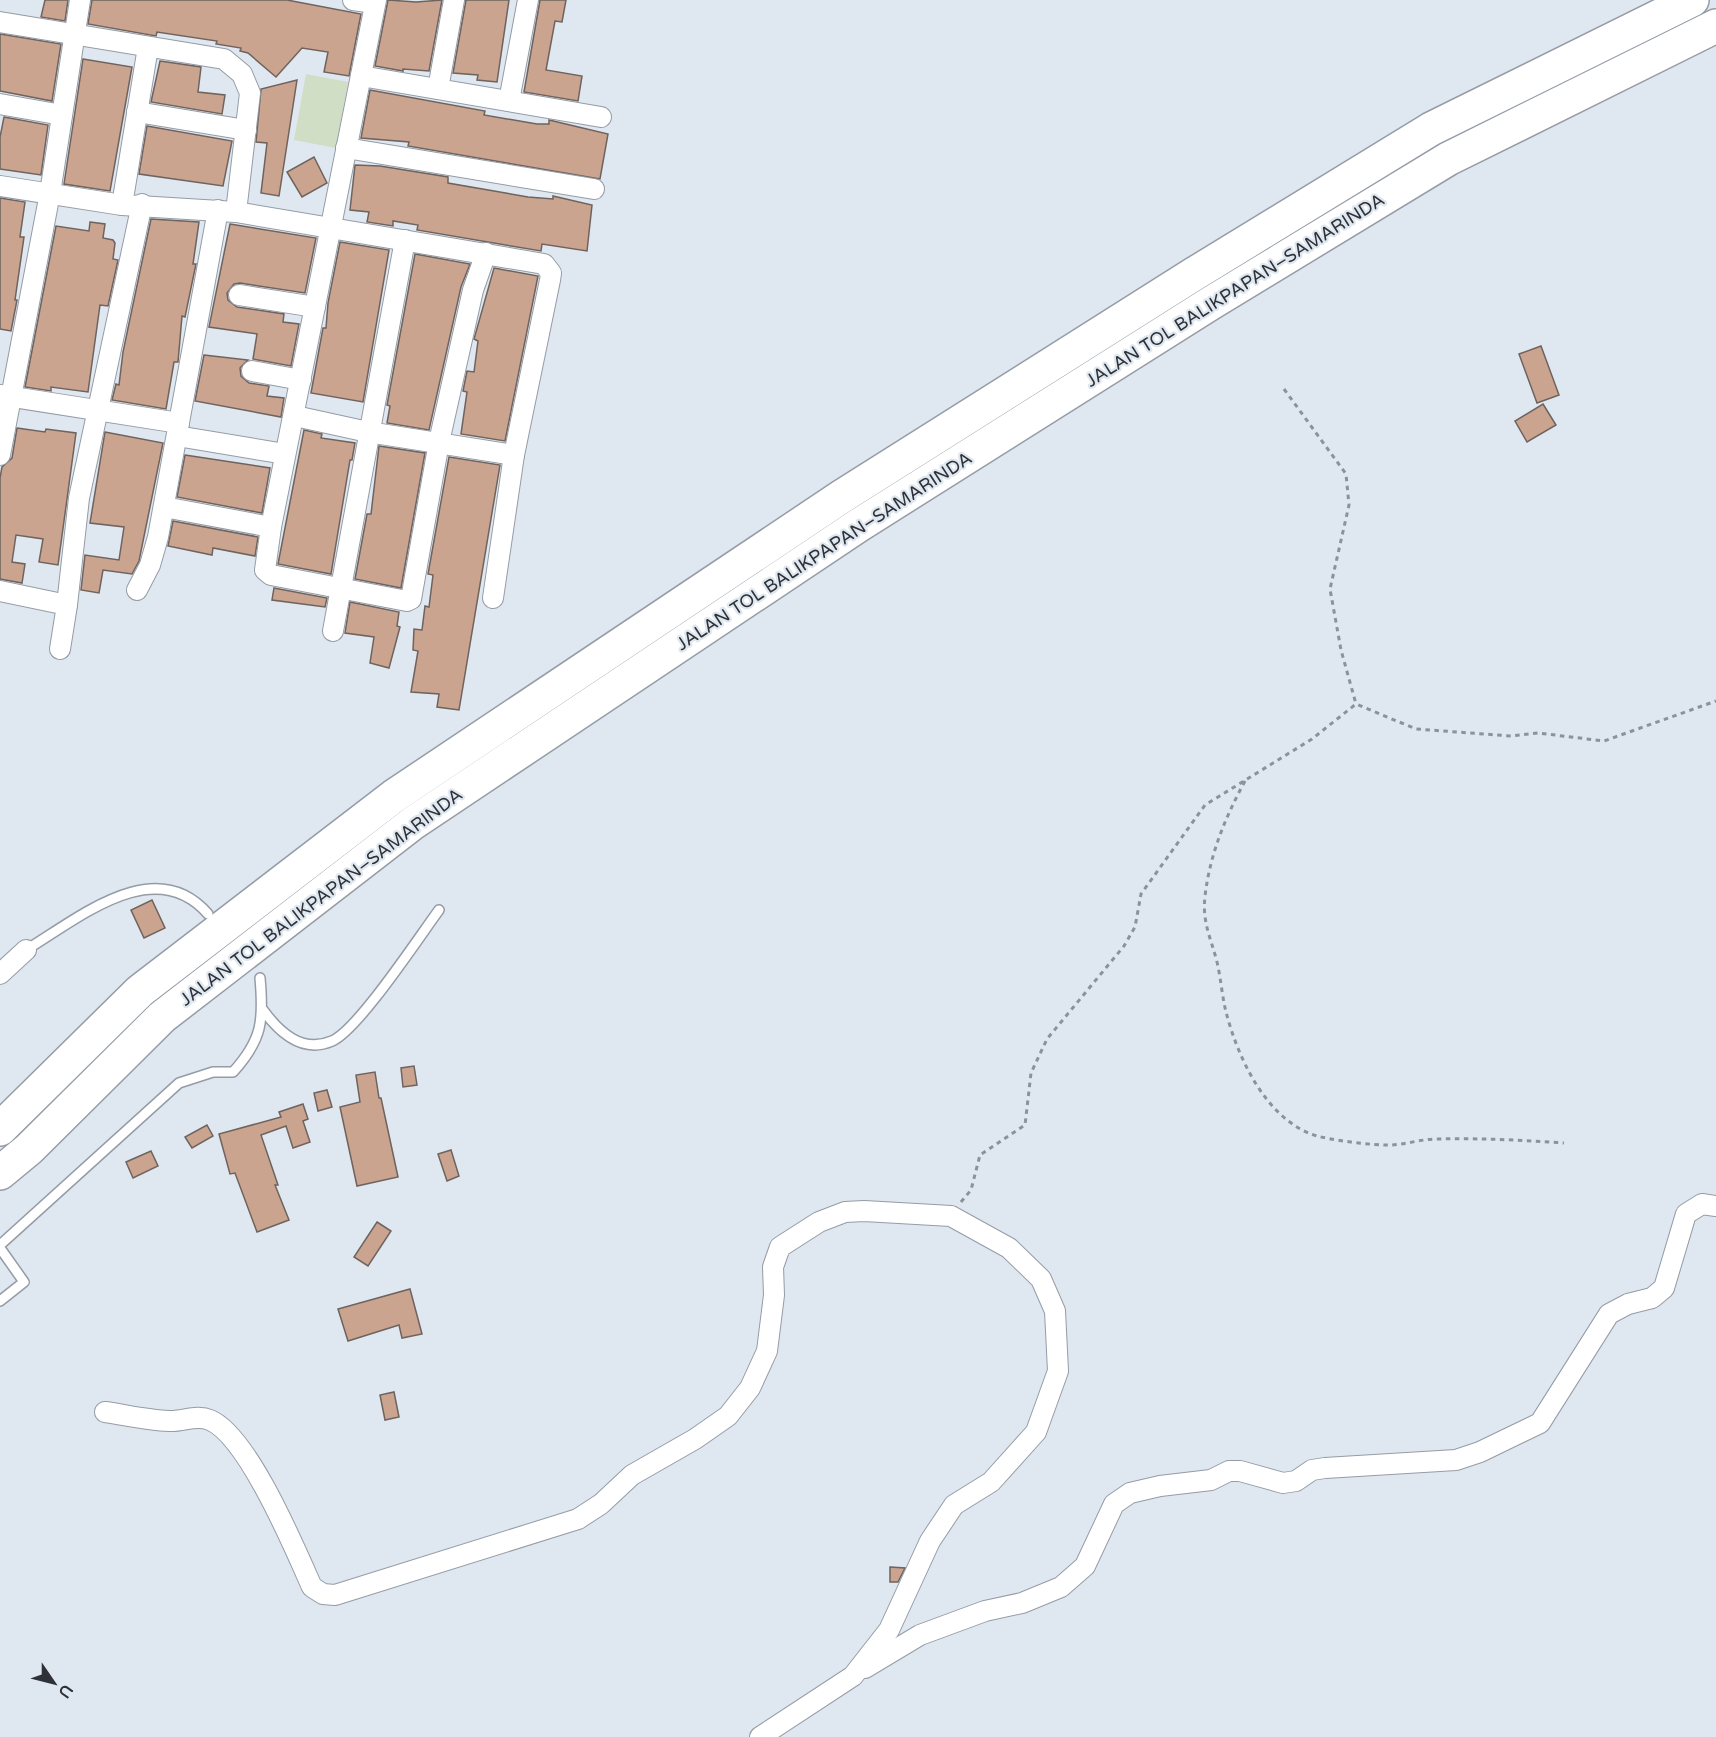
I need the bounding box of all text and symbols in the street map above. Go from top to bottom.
street label: JALAN TOL BALIKPAPAN–SAMARINDA [1081,188,1389,392]
street label: JALAN TOL BALIKPAPAN–SAMARINDA [672,447,976,655]
street label: JALAN TOL BALIKPAPAN–SAMARINDA [175,783,467,1011]
north arrow [24,1653,84,1713]
text: U [54,1680,77,1702]

